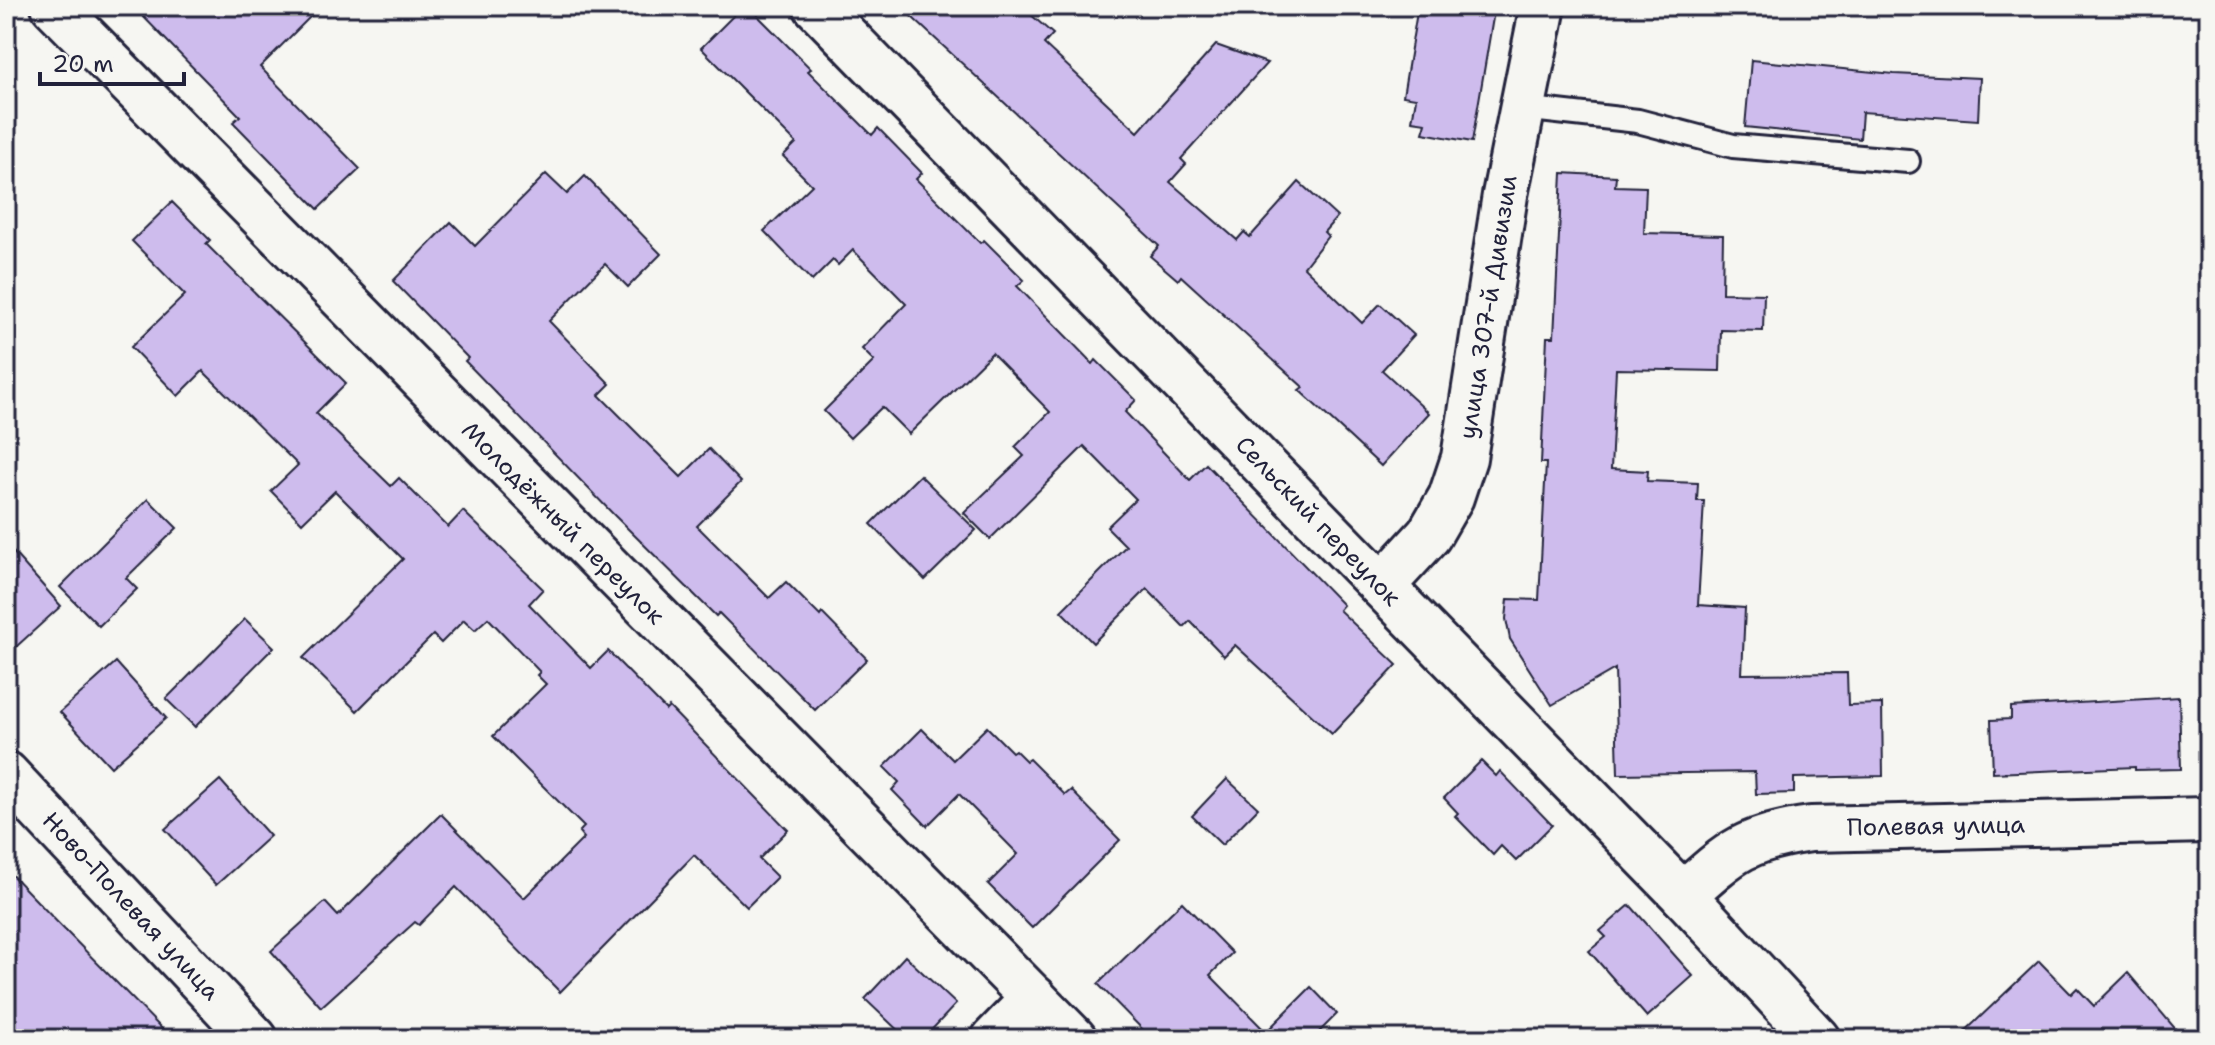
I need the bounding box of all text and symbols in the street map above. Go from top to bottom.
scale bar [40,36,184,86]
text: 20 m [52,48,114,80]
street label: улица 307-й Дивизии [1451,173,1525,441]
street label: Молодёжный переулок [455,415,672,632]
street label: Сельский переулок [1228,429,1408,613]
street label: Ново-Полевая улица [35,805,227,1007]
street label: Полевая улица [1847,808,2025,844]

